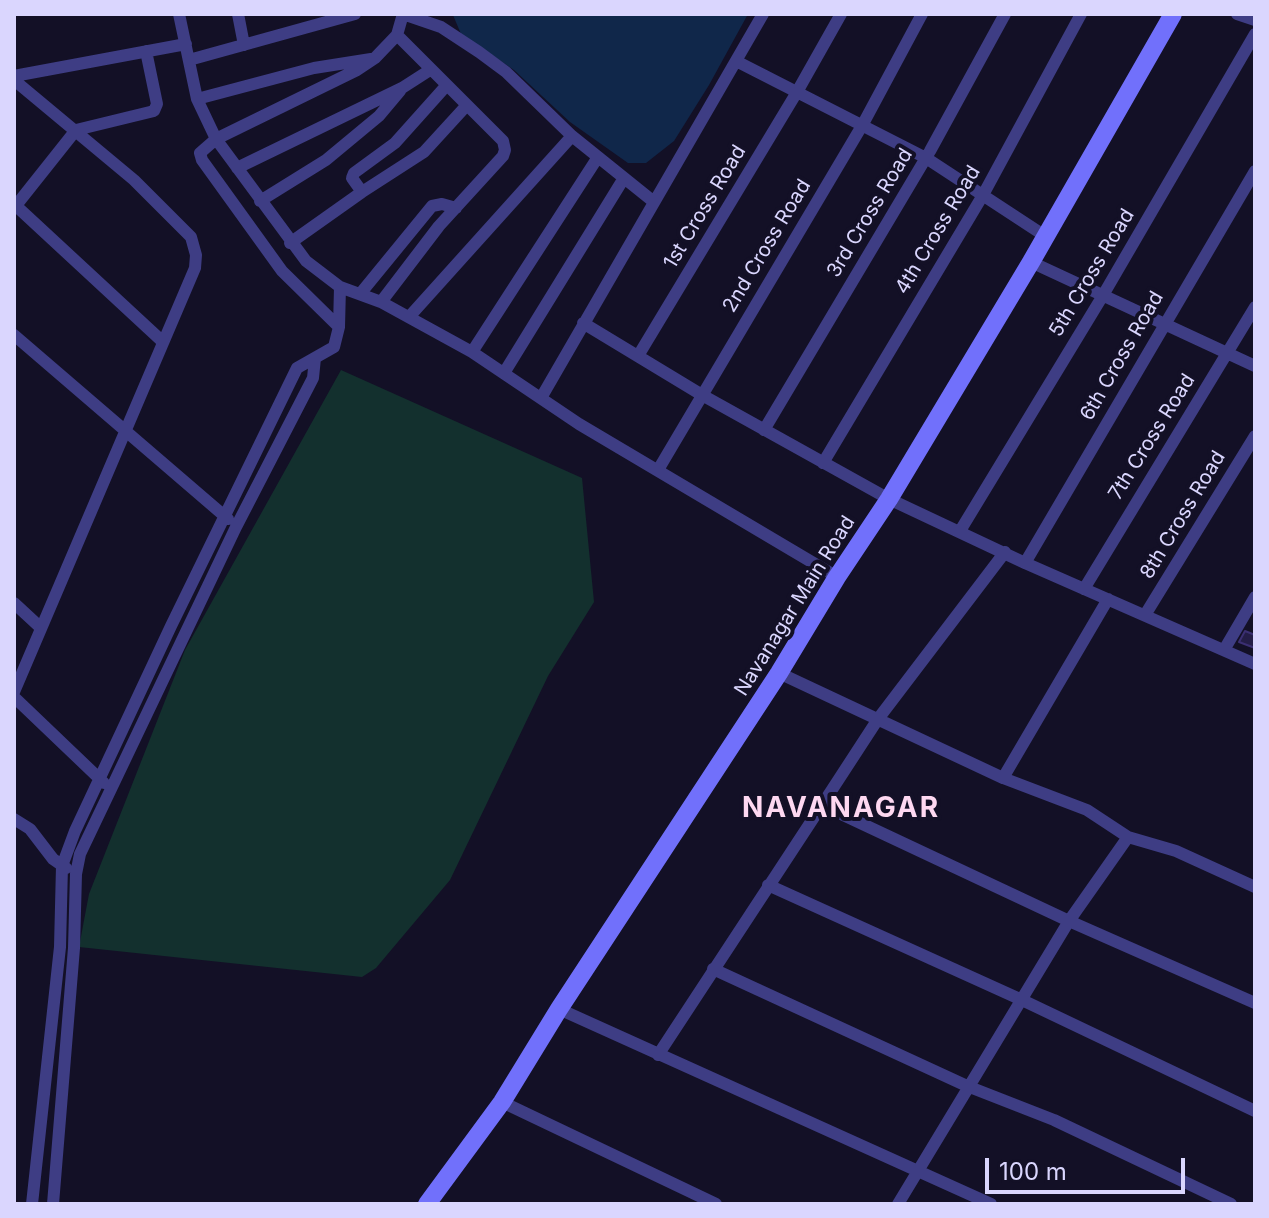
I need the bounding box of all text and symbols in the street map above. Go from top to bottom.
street label: 1st Cross Road [659,141,751,273]
street label: 3rd Cross Road [822,144,918,282]
street label: 4th Cross Road [890,161,986,299]
street label: 2nd Cross Road [718,175,816,317]
street label: 5th Cross Road [1044,205,1140,341]
street label: 6th Cross Road [1075,287,1169,425]
street label: 7th Cross Road [1104,370,1200,504]
street label: 8th Cross Road [1135,447,1231,583]
street label: Navanagar Main Road [730,511,860,701]
district label: NAVANAGAR [742,792,940,826]
scale bar [989,1142,1189,1192]
text: 100 m [999,1157,1067,1186]

